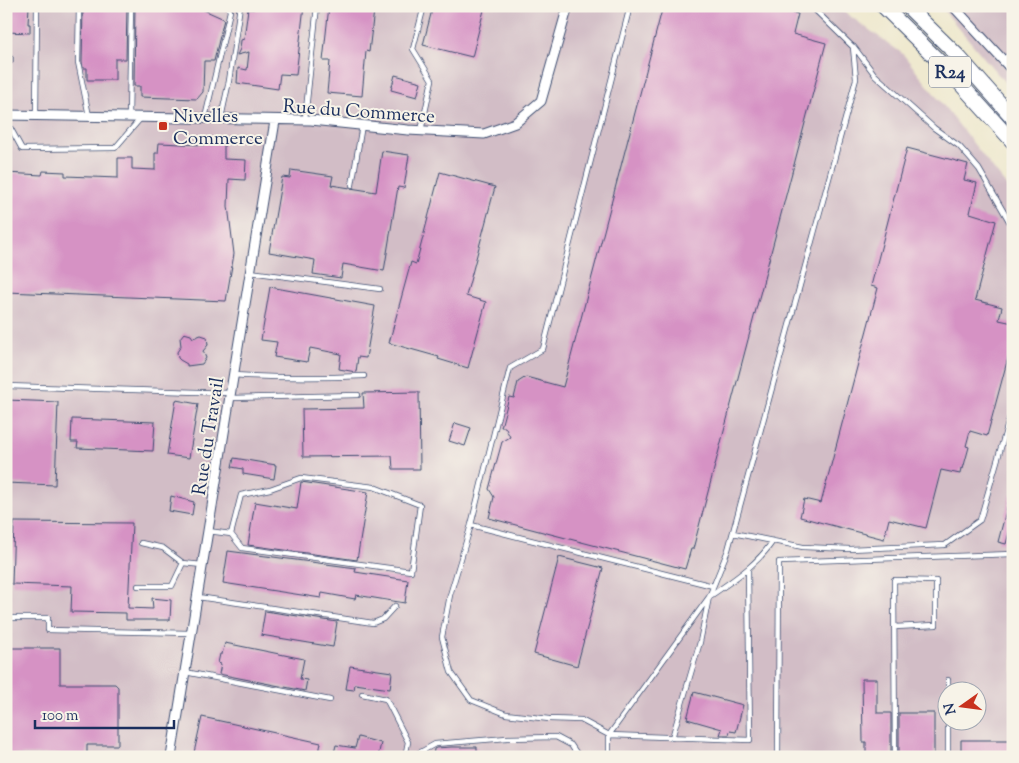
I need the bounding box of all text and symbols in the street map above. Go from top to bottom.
road number: R24 [929,56,971,88]
street label: Rue du Commerce [282,94,436,131]
place label: Nivelles Commerce [173,104,263,153]
marker: Nivelles Commerce [157,120,169,132]
street label: Rue du Travail [187,375,232,497]
north arrow [936,680,986,730]
scale bar [35,698,174,730]
text: N [940,701,962,717]
text: 100 m [42,706,79,727]

